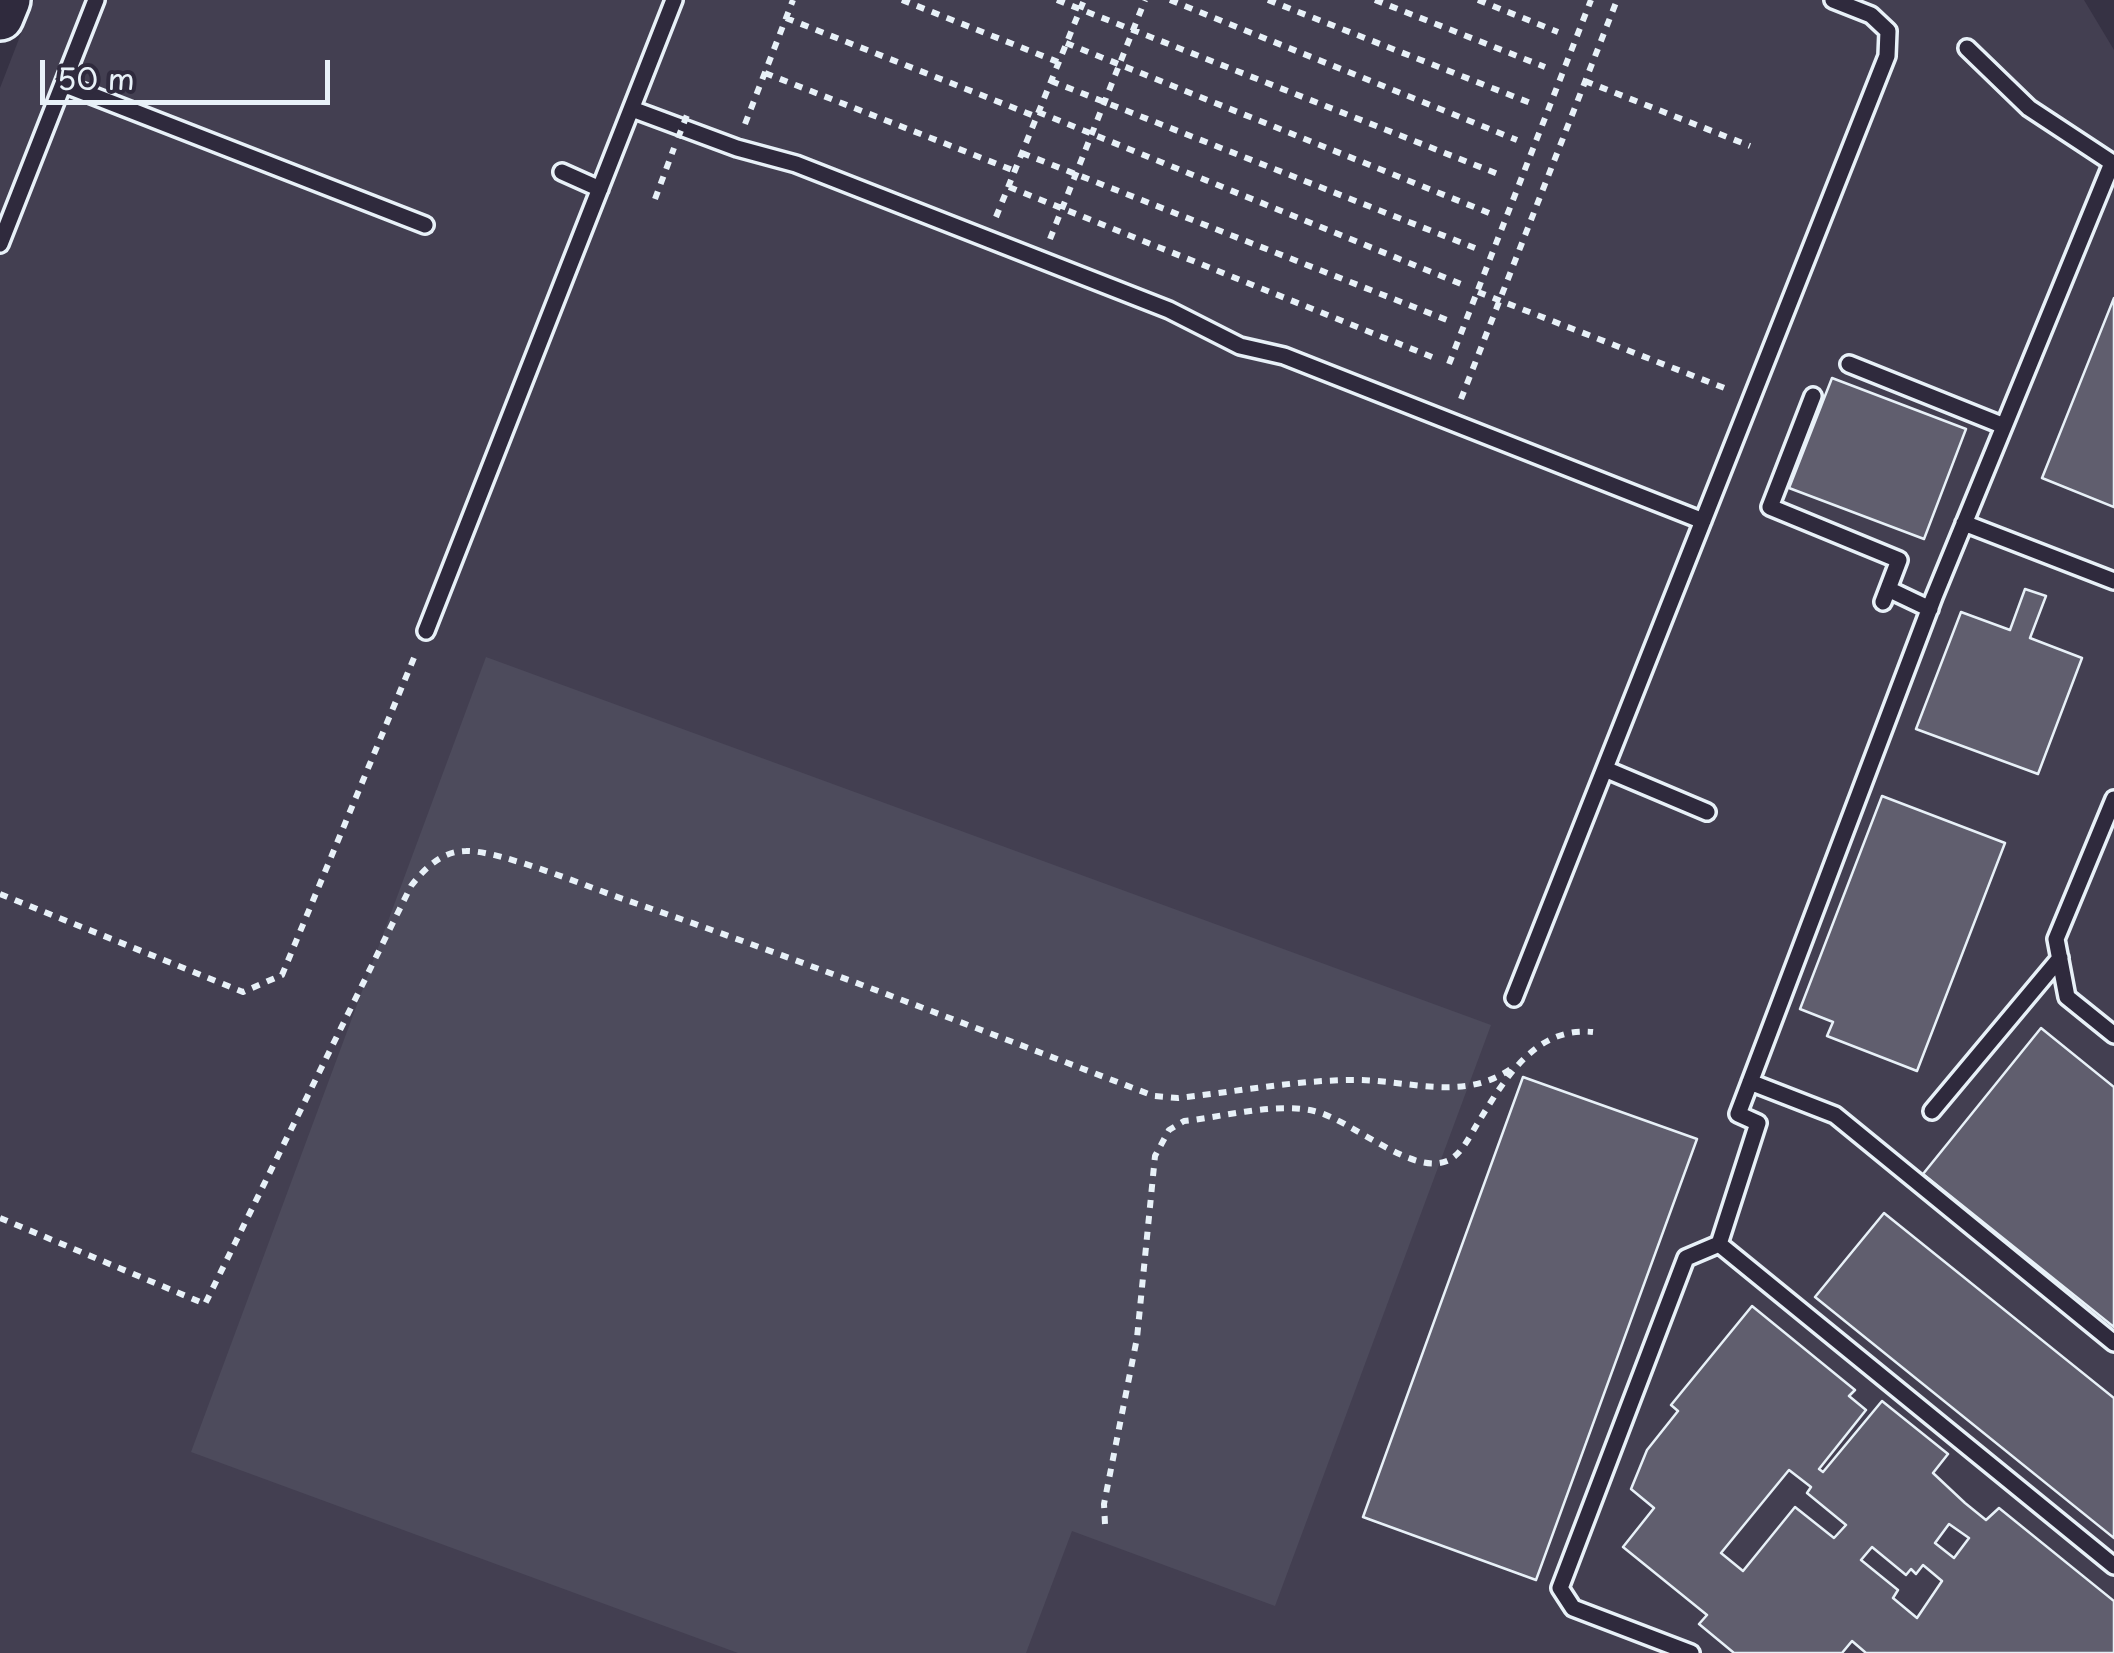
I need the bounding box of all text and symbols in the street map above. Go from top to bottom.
scale bar [45,40,335,102]
text: 50 m [57,55,135,100]

